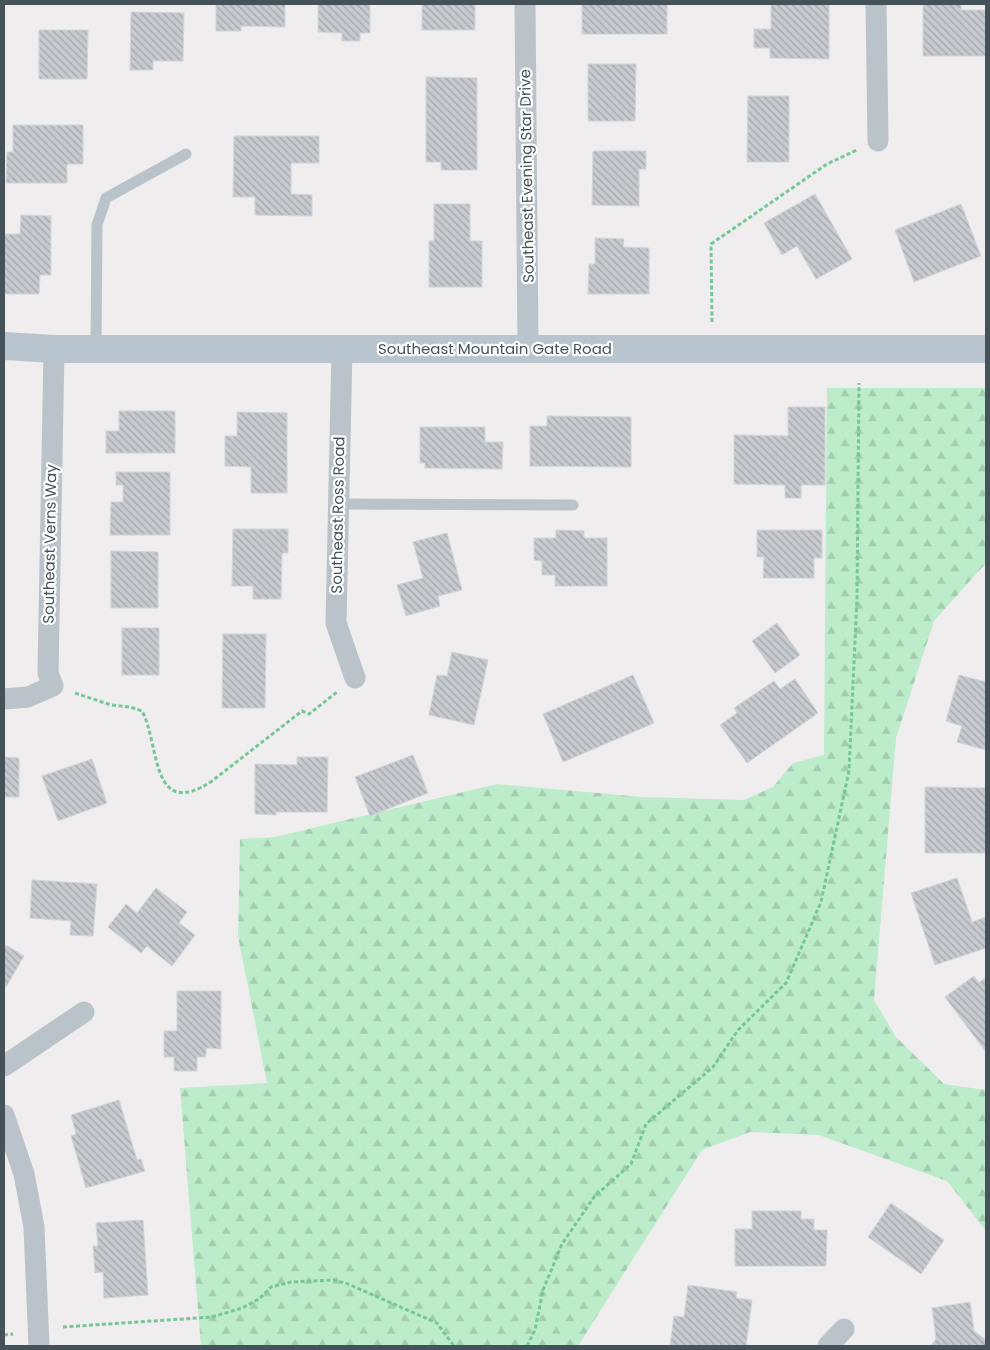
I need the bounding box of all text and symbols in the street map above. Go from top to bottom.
street label: Southeast Evening Star Drive [514,69,539,283]
street label: Southeast Mountain Gate Road [378,338,612,359]
street label: Southeast Ross Road [326,436,349,594]
street label: Southeast Verns Way [38,464,61,624]

